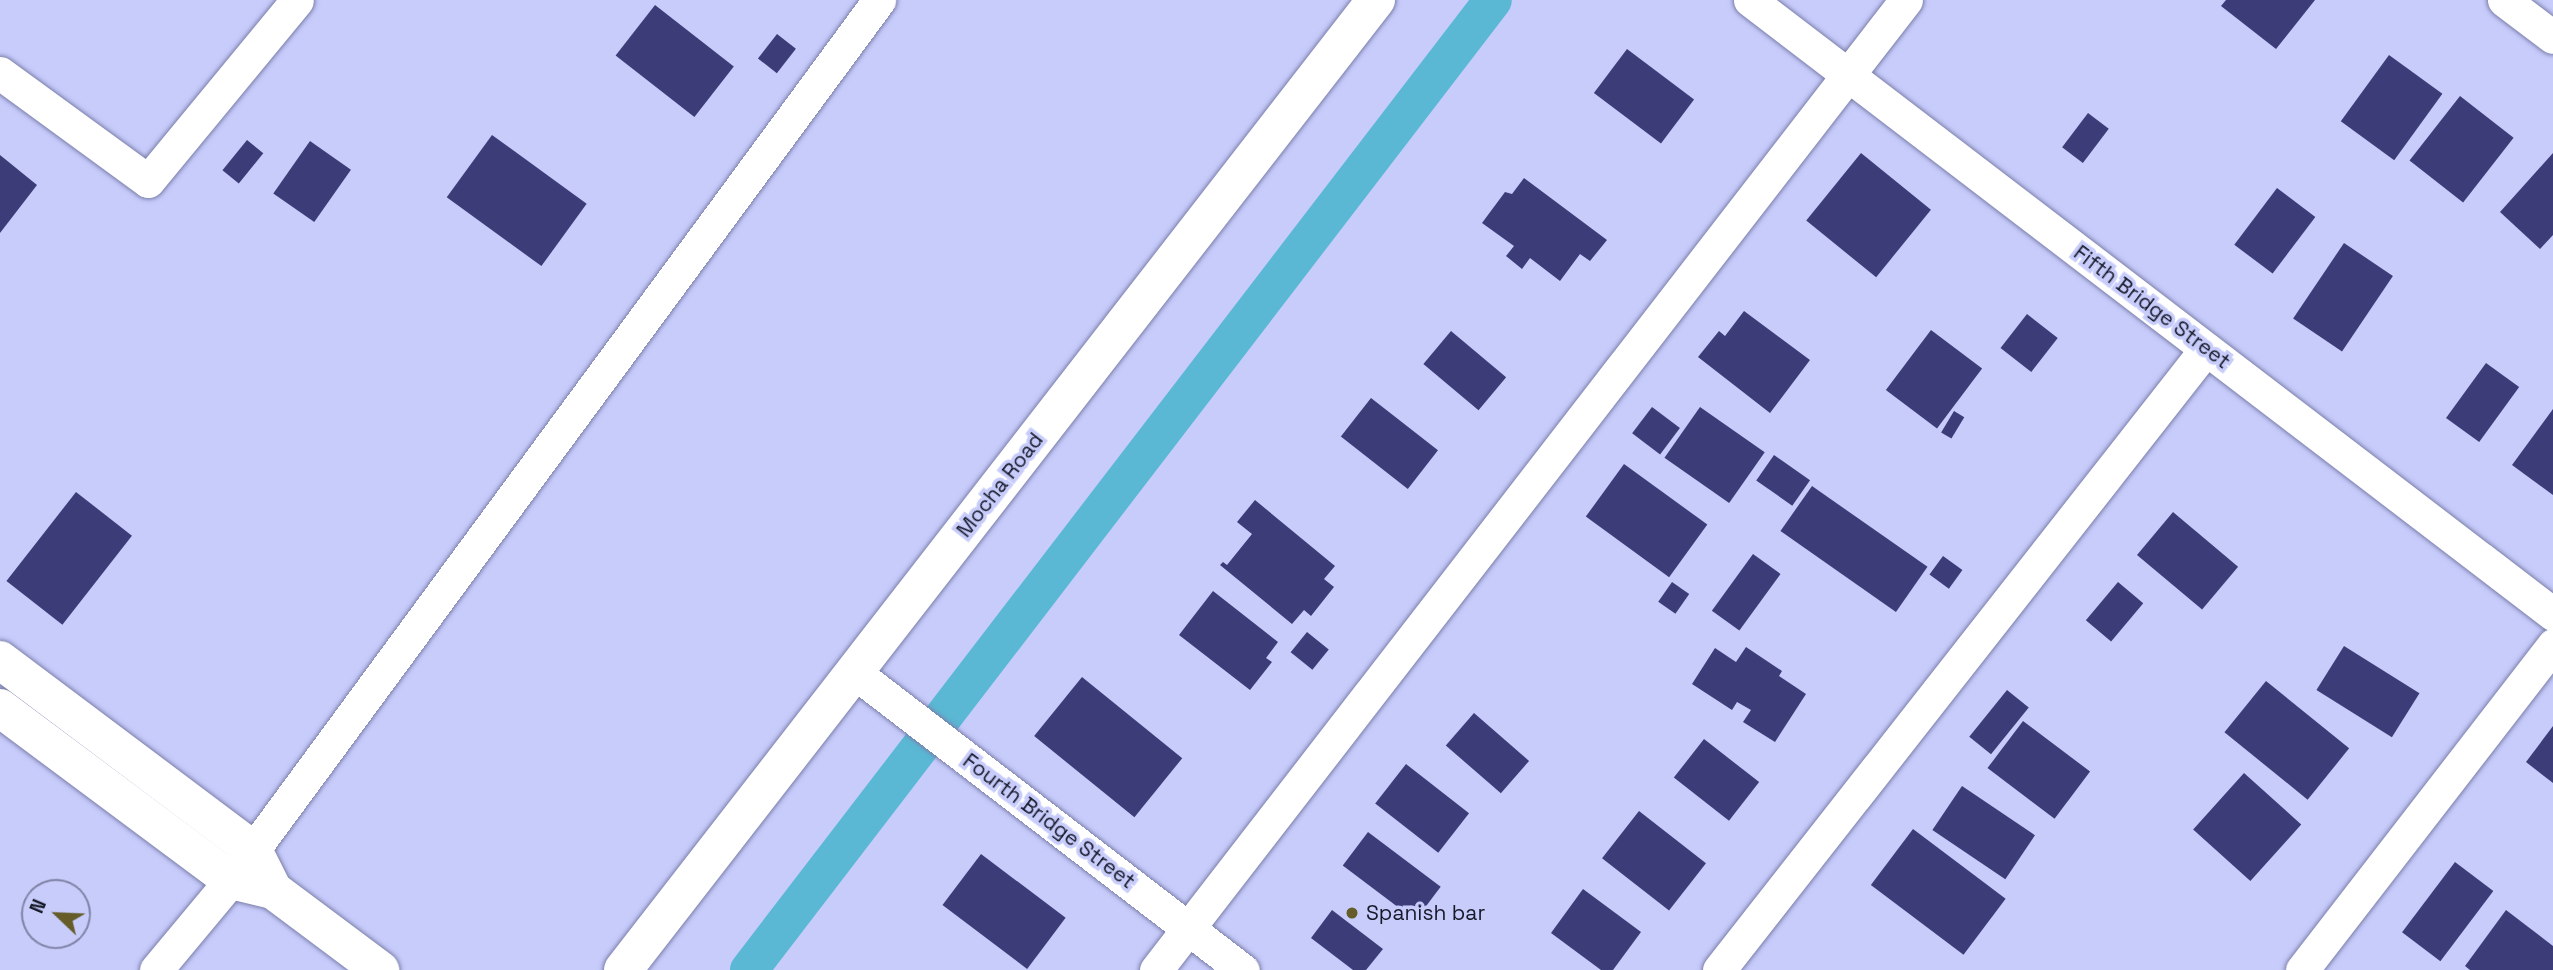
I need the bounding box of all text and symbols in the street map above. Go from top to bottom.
street label: Fifth Bridge Street [2069,240,2235,374]
street label: Mocha Road [951,428,1049,542]
street label: Fourth Bridge Street [958,748,1140,894]
north arrow [21,879,91,949]
text: N [24,896,52,917]
place label: Spanish bar [1366,900,1485,926]
marker: Spanish bar [1344,905,1360,921]

